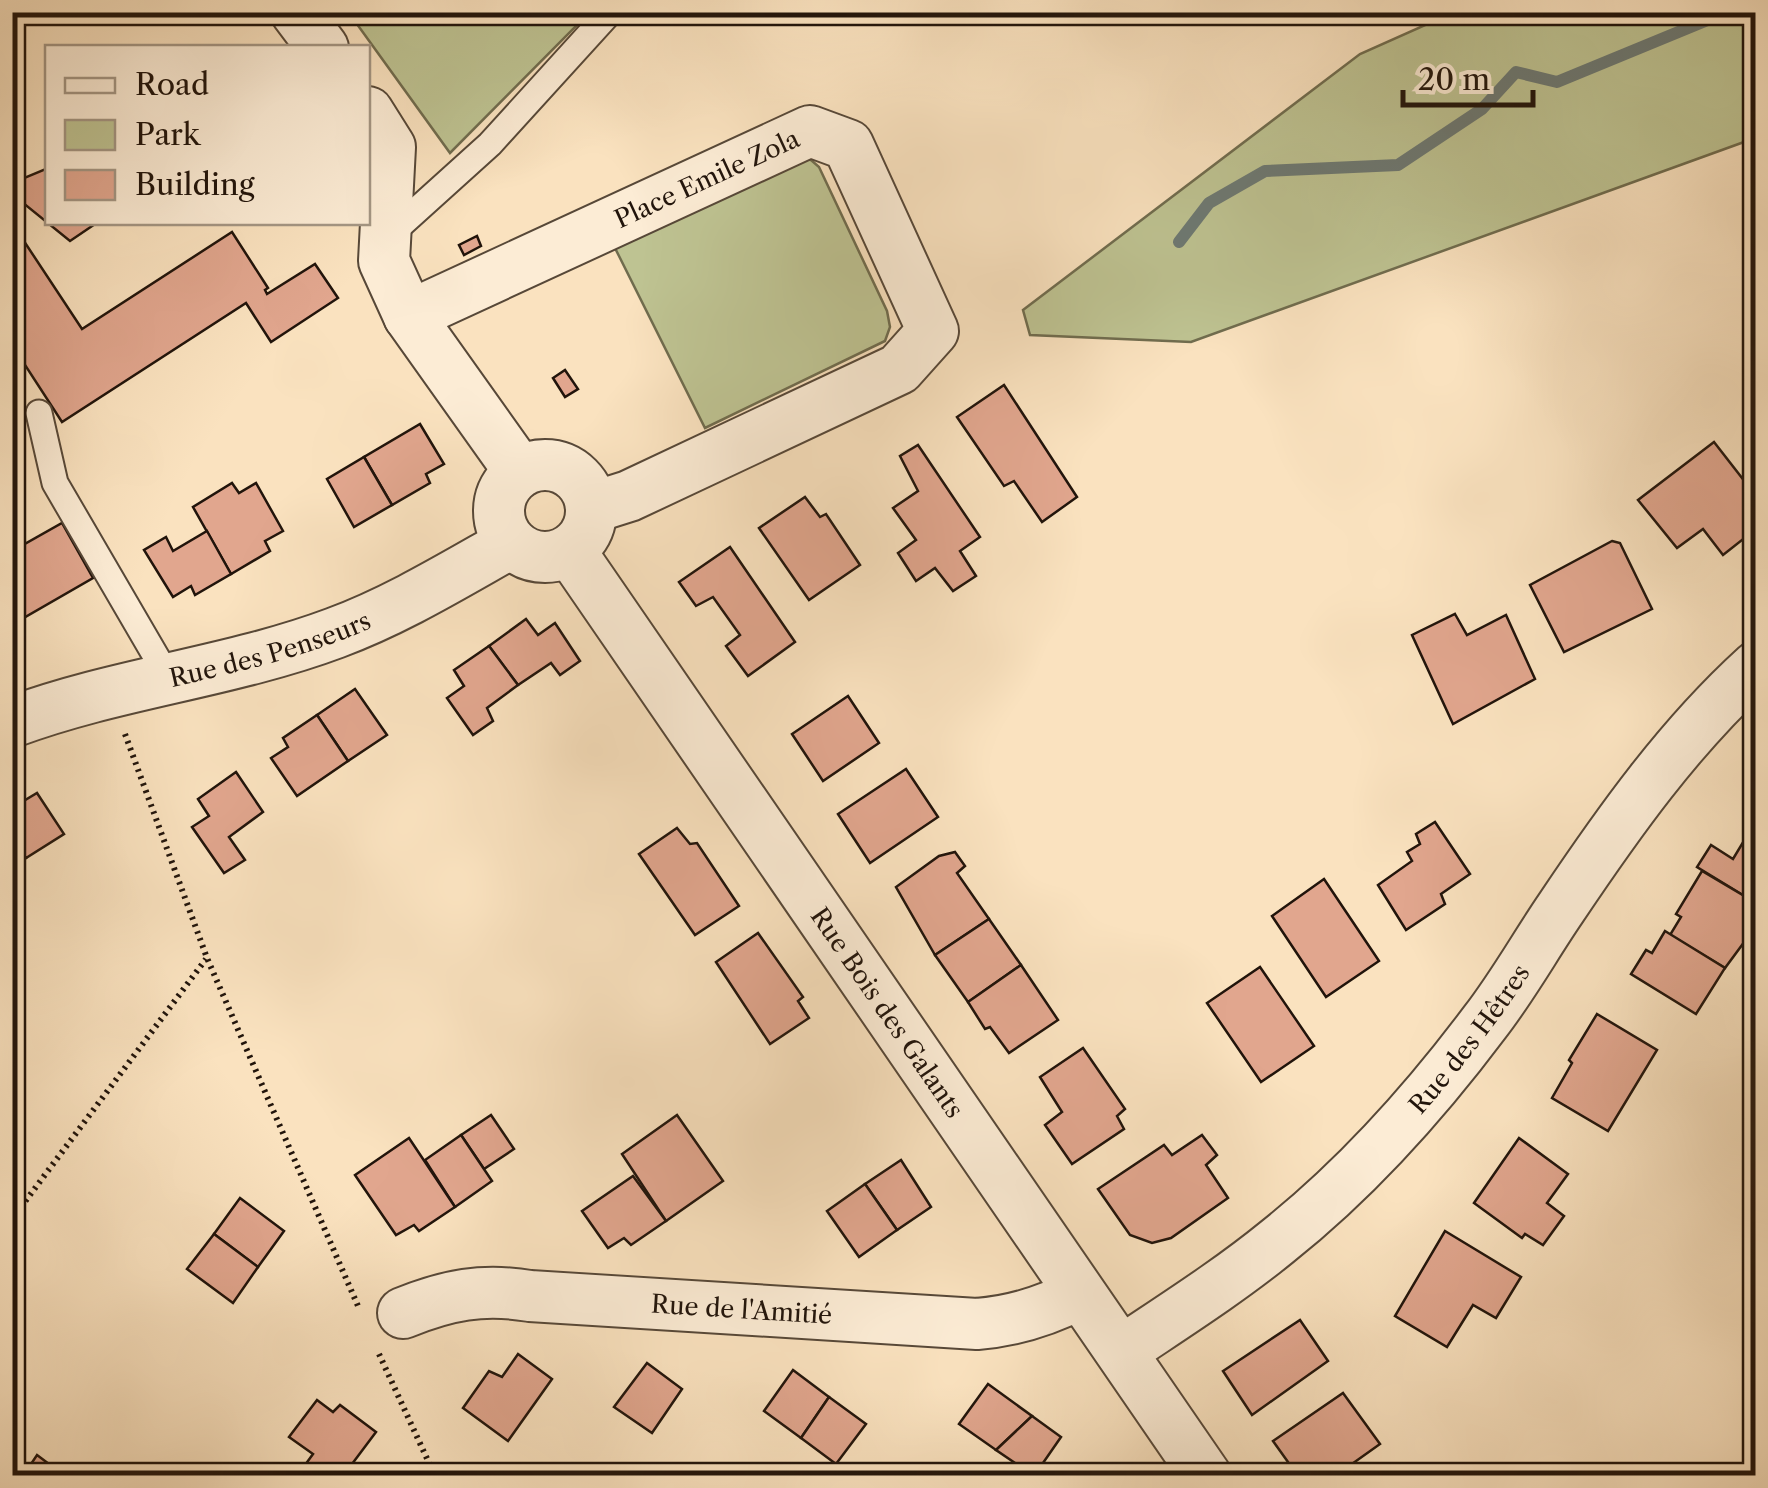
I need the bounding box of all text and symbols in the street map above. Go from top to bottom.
legend [45,45,370,225]
scale bar [1403,45,1533,107]
text: 20 m [1418,61,1490,98]
text: Road [135,66,209,103]
text: Park [135,116,202,153]
street label: Place Emile Zola [610,123,805,235]
text: Building [135,166,255,203]
street label: Rue des Penseurs [166,605,376,694]
street label: Rue Bois des Galants [804,902,970,1124]
street label: Rue des Hêtres [1403,959,1536,1120]
street label: Rue de l'Amitié [650,1289,833,1331]

